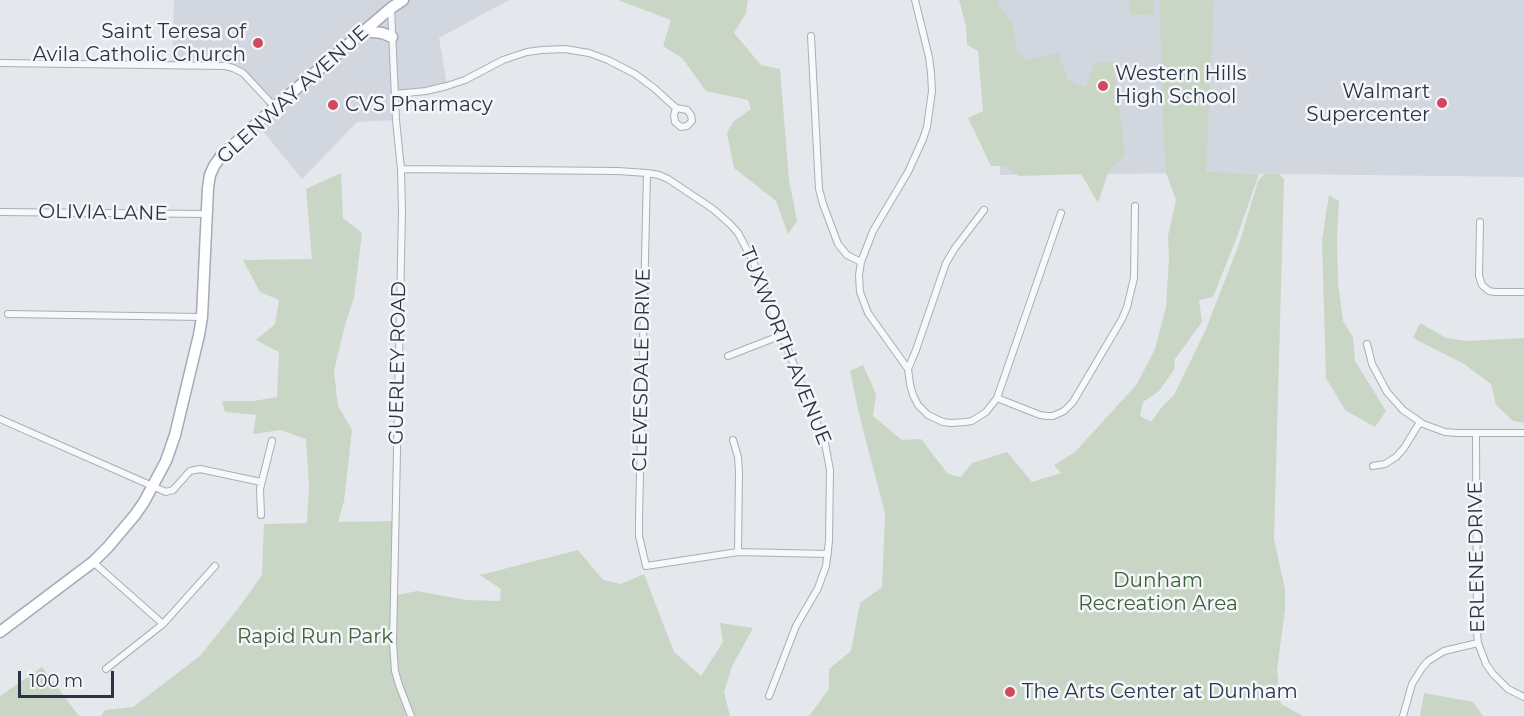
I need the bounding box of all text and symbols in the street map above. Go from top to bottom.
place label: Saint Teresa of Avila Catholic Church [33,20,246,67]
street label: GLENWAY AVENUE [212,21,374,169]
marker: Saint Teresa of Avila Catholic Church [251,36,265,50]
place label: Western Hills High School [1115,62,1247,109]
marker: Western Hills High School [1096,79,1110,93]
place label: Walmart Supercenter [1306,80,1430,127]
place label: CVS Pharmacy [345,93,493,117]
marker: Walmart Supercenter [1435,96,1449,110]
marker: CVS Pharmacy [326,98,340,112]
street label: OLIVIA LANE [38,200,168,226]
street label: TUXWORTH AVENUE [734,243,836,449]
street label: CLEVESDALE DRIVE [628,268,656,472]
street label: GUERLEY ROAD [385,281,411,445]
street label: ERLENE DRIVE [1464,481,1490,633]
park label: Dunham Recreation Area [1078,569,1238,616]
park label: Rapid Run Park [237,625,393,649]
scale bar [21,659,117,697]
text: 100 m [29,670,83,692]
place label: The Arts Center at Dunham [1022,680,1298,704]
marker: The Arts Center at Dunham [1003,685,1017,699]

